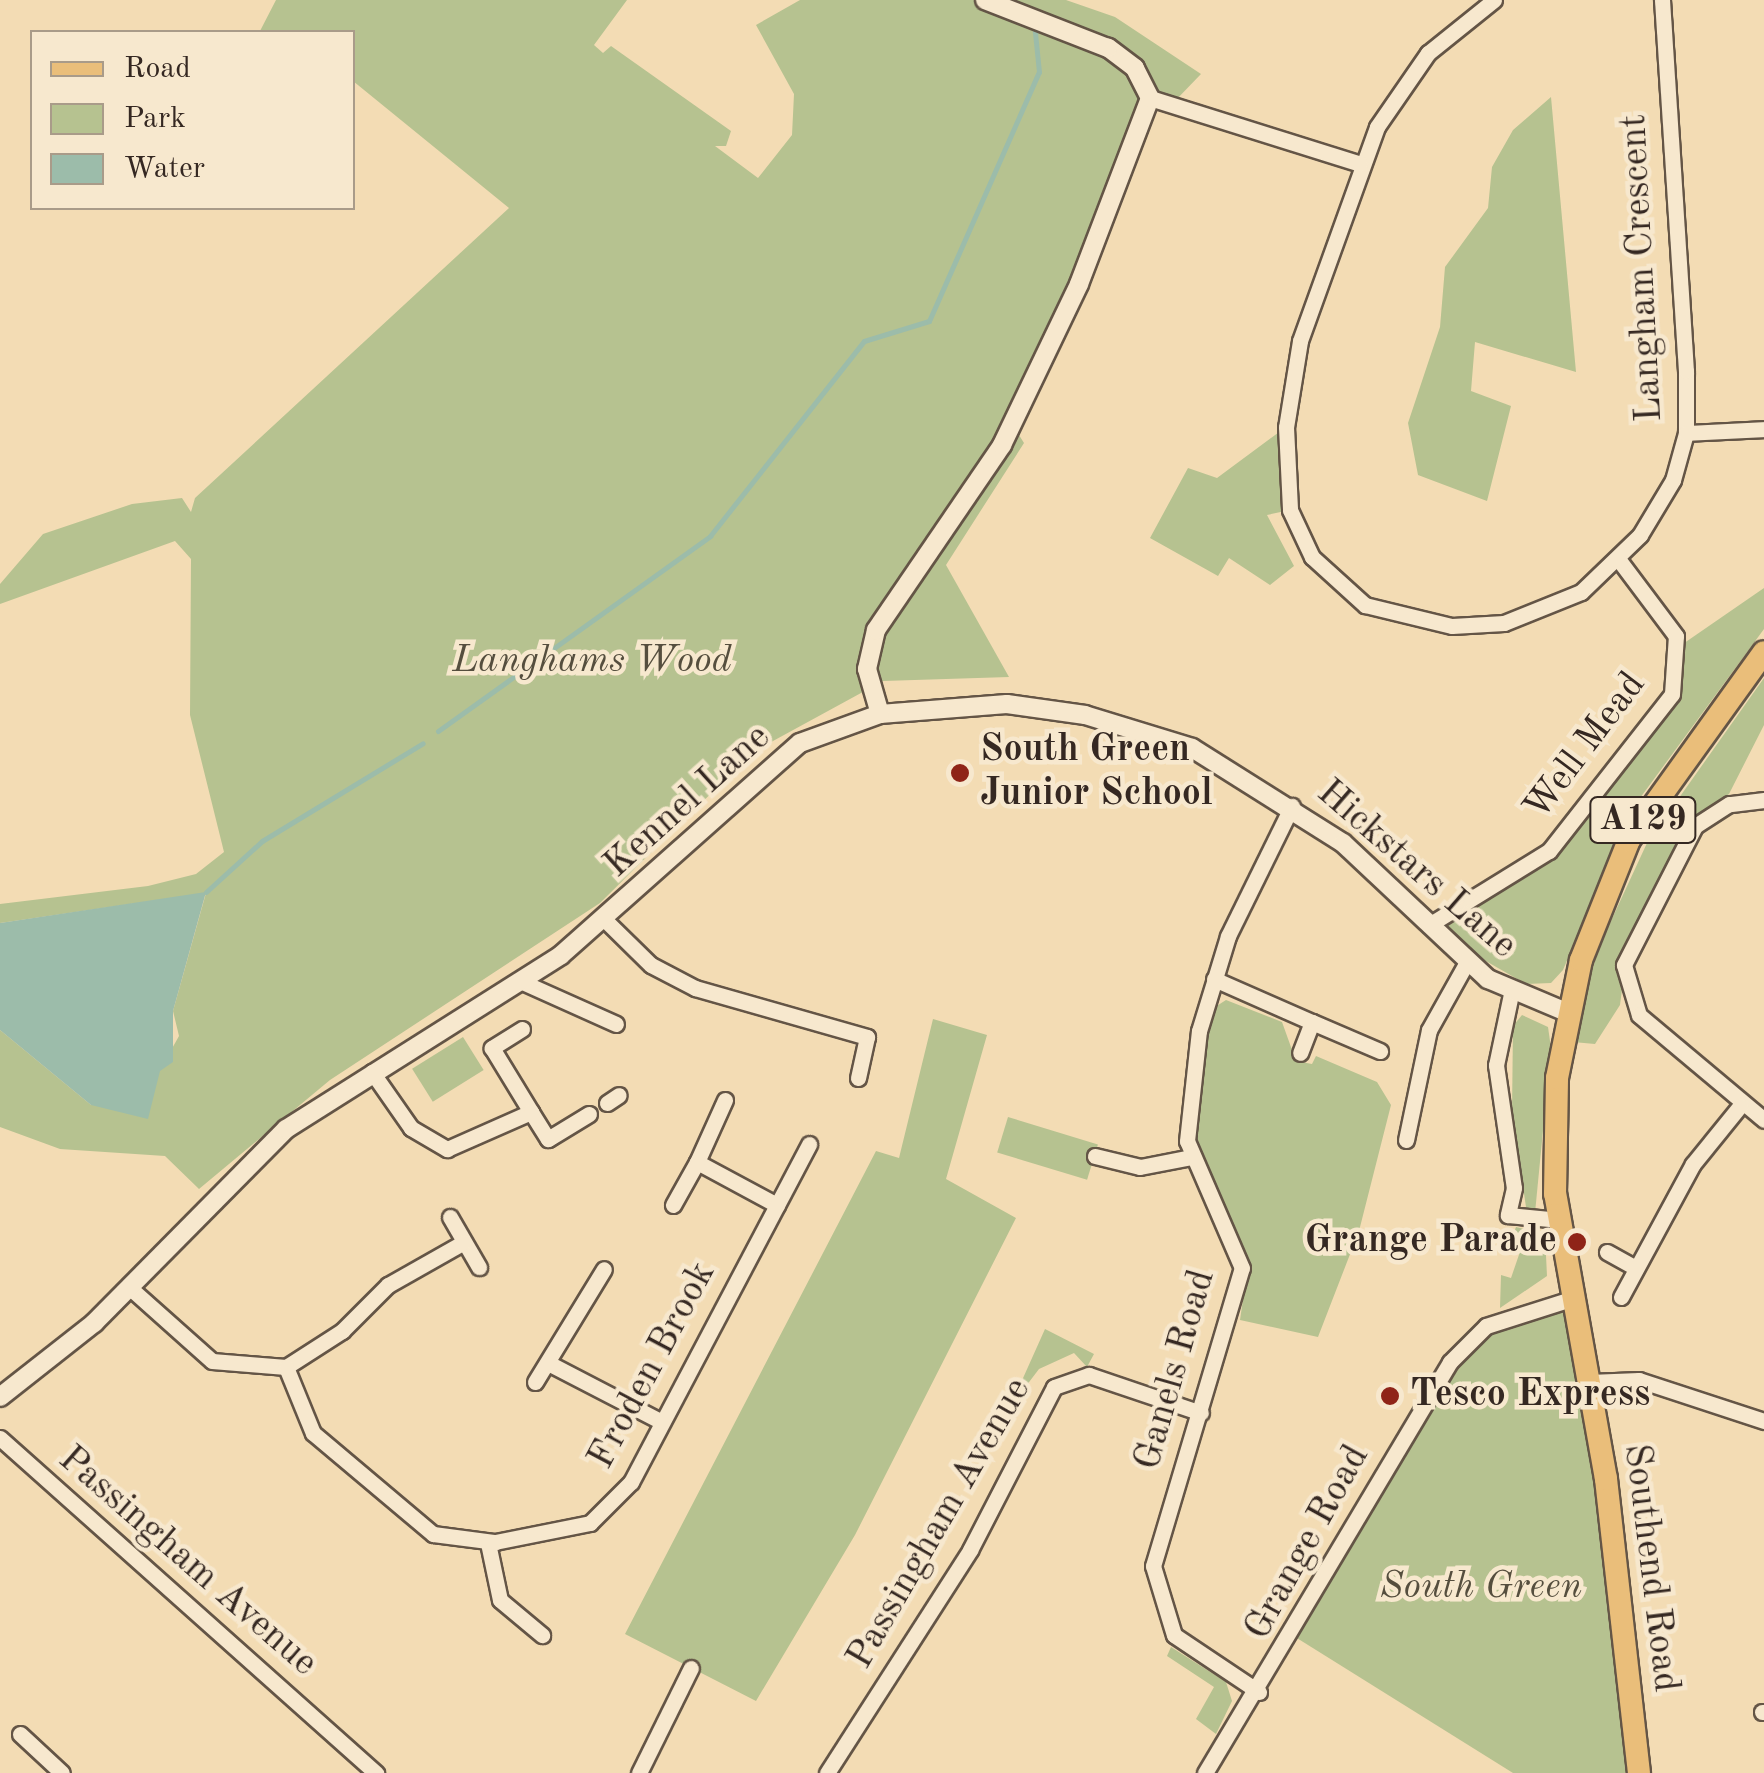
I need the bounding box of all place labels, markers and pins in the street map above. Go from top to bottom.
place label: South Green Junior School [980,728,1213,818]
marker: South Green Junior School [949,762,971,784]
place label: Grange Parade [1305,1219,1557,1265]
marker: Grange Parade [1566,1231,1588,1253]
place label: Tesco Express [1410,1373,1650,1419]
marker: Tesco Express [1379,1385,1401,1407]

